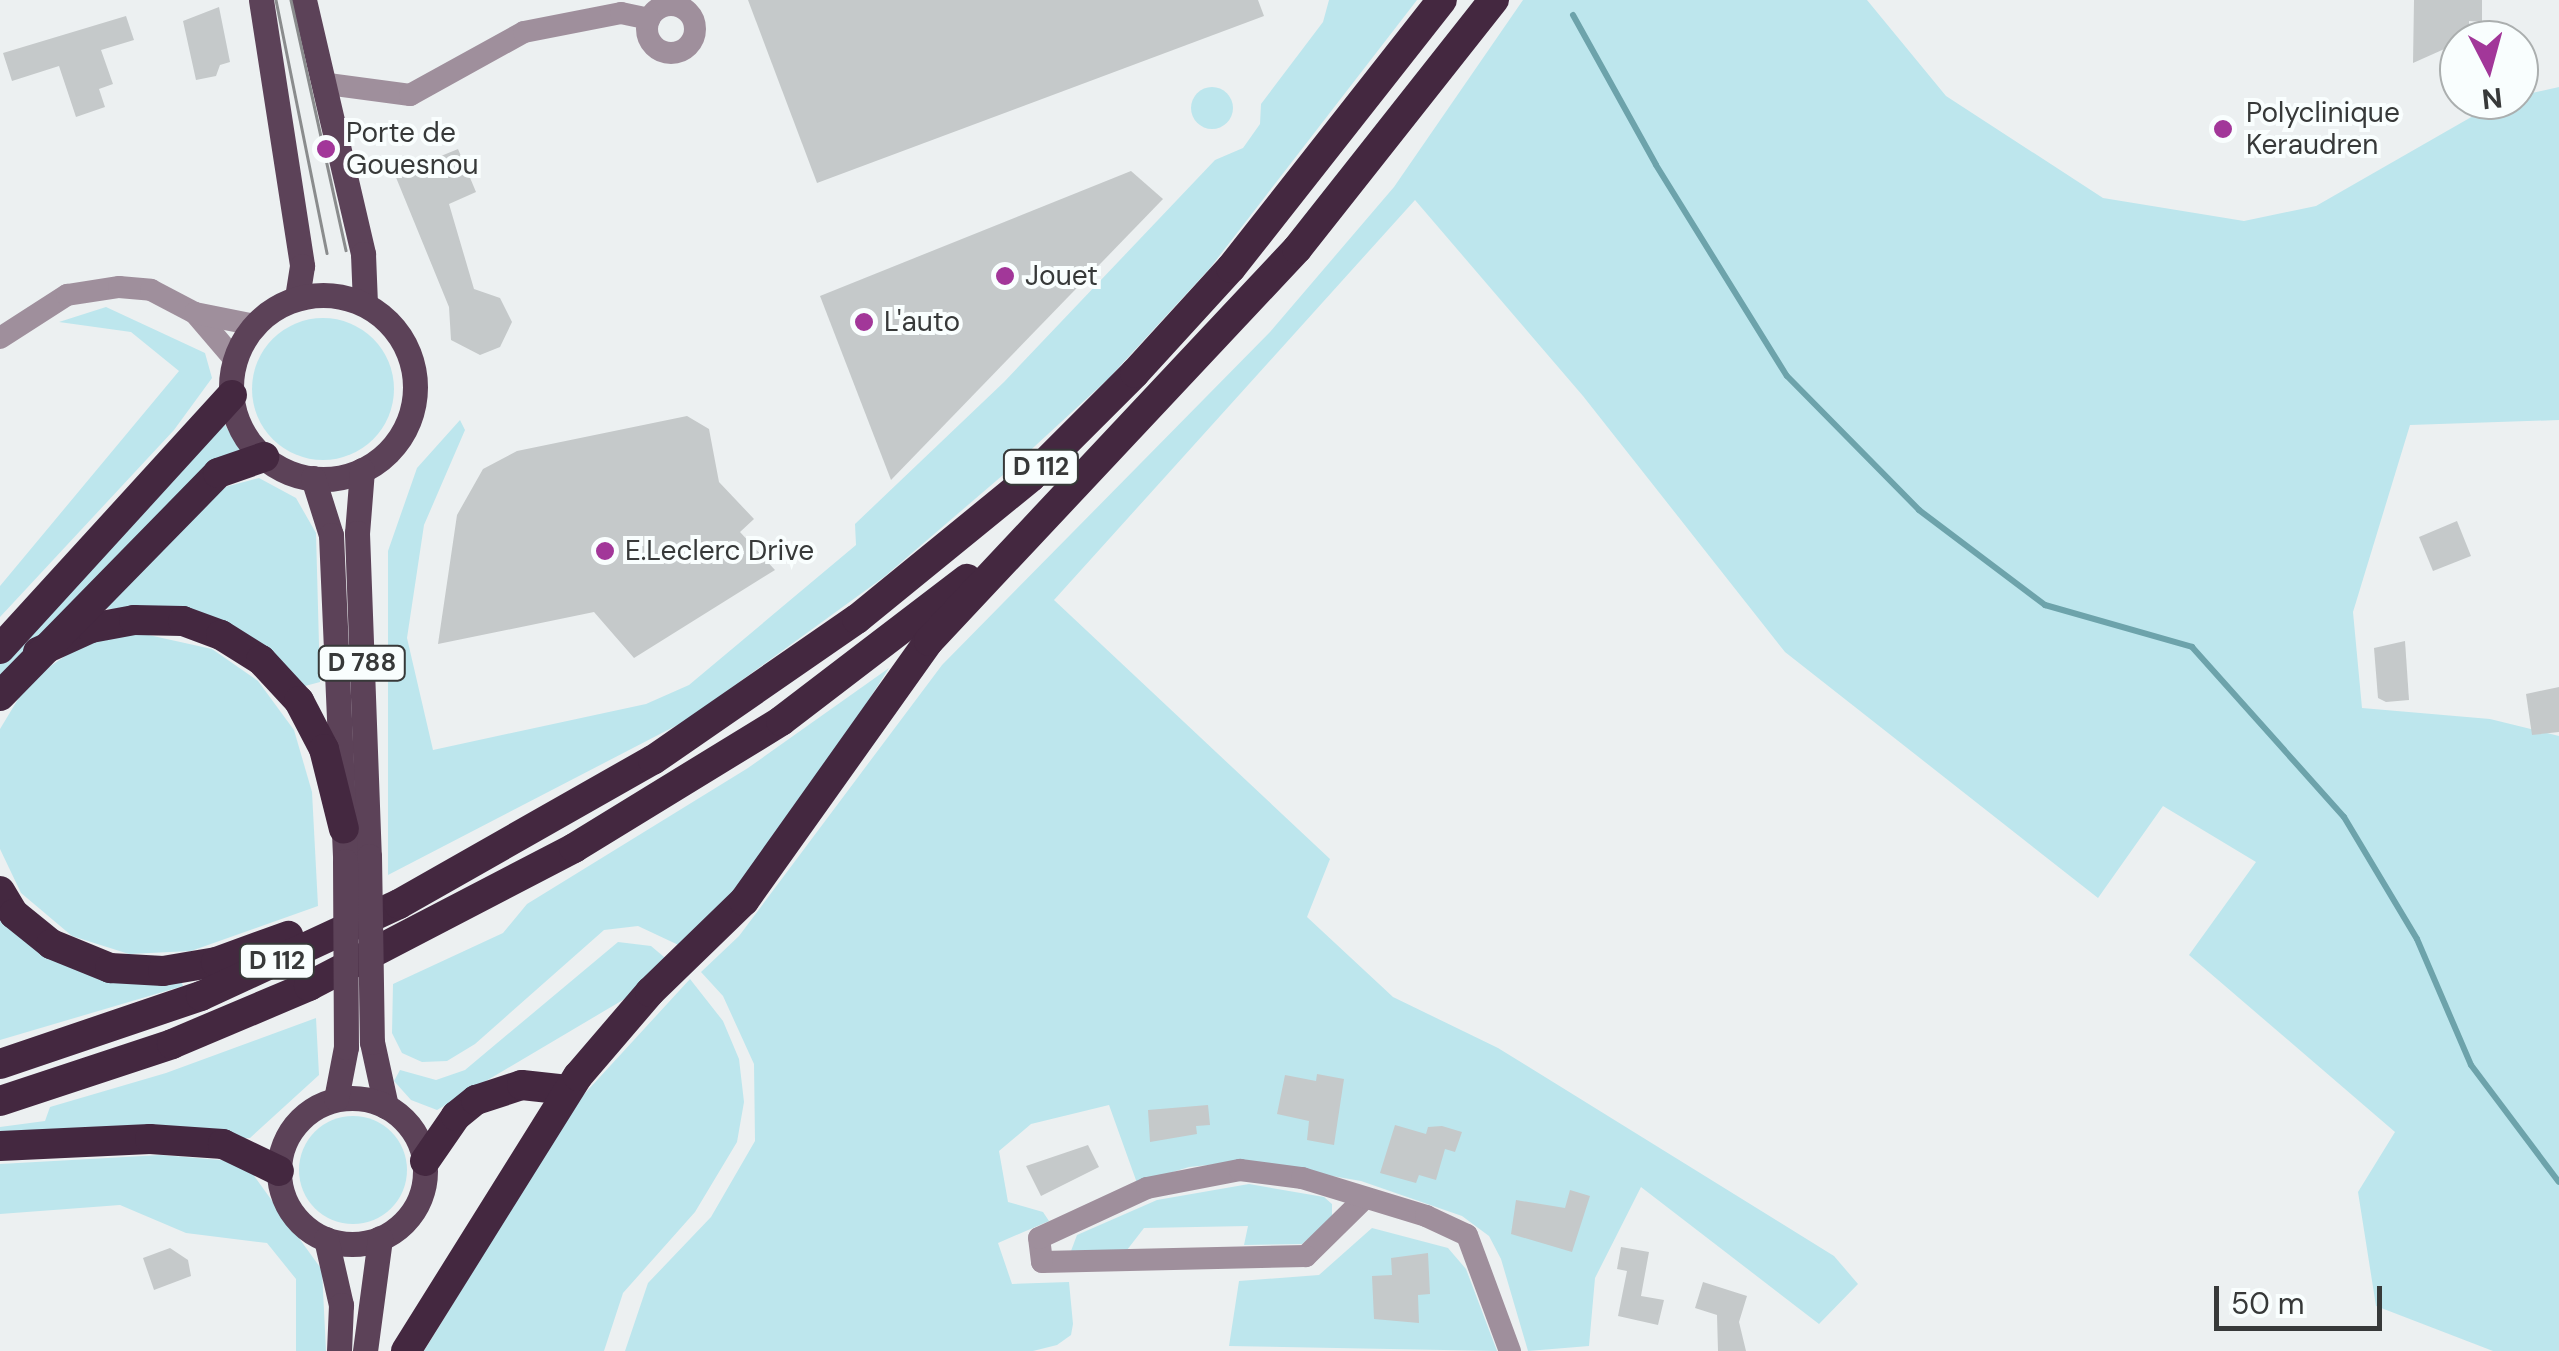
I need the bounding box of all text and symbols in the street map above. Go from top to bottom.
north arrow [2439,20,2539,120]
text: N [2480,79,2504,118]
place label: Polyclinique Keraudren [2246,96,2400,162]
place label: Porte de Gouesnou [346,116,479,182]
marker: Polyclinique Keraudren [2210,116,2236,142]
marker: Porte de Gouesnou [315,138,337,160]
place label: Jouet [1025,259,1098,293]
marker: Jouet [994,265,1016,287]
place label: L'auto [884,305,960,339]
marker: L'auto [853,311,875,333]
road number: D 112 [1001,447,1081,487]
place label: E.Leclerc Drive [625,534,814,568]
marker: E.Leclerc Drive [594,540,616,562]
road number: D 788 [317,643,407,683]
road number: D 112 [237,941,317,981]
scale bar [2219,1266,2386,1328]
text: 50 m [2231,1284,2305,1323]

